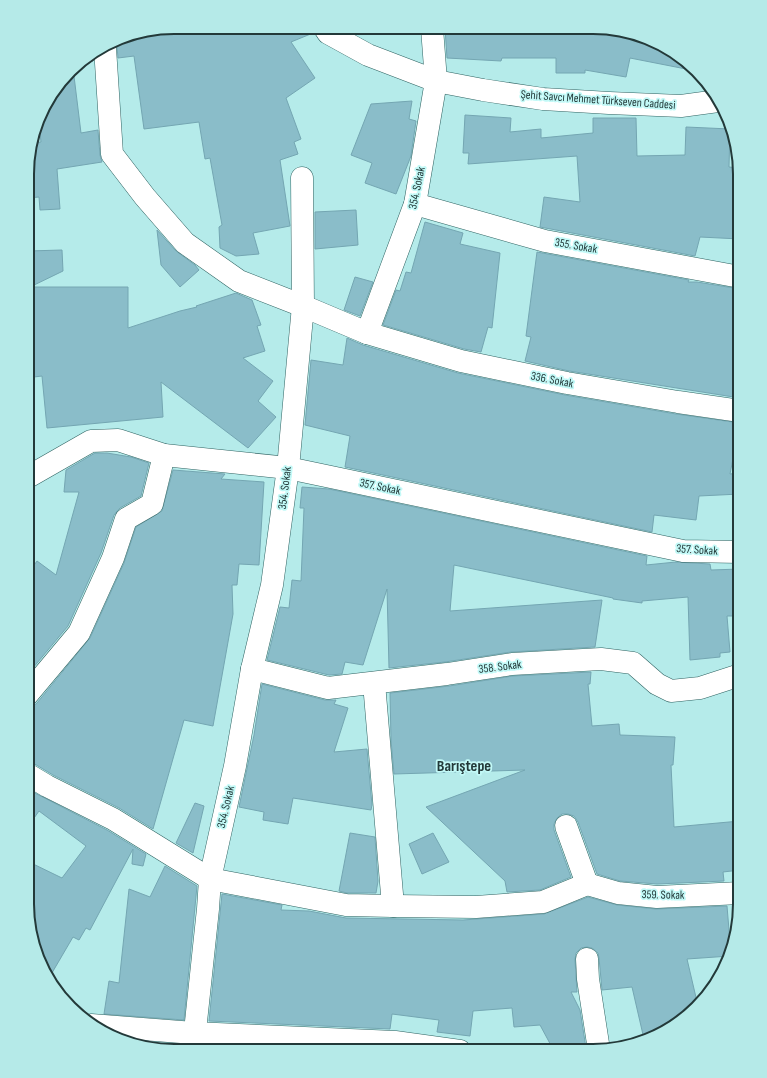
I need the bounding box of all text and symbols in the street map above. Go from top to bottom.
street label: Şehit Savcı Mehmet Türkseven Caddesi [520,87,676,113]
street label: 354. Sokak [405,165,429,211]
street label: 355. Sokak [554,235,599,257]
street label: 336. Sokak [529,369,575,392]
street label: 354. Sokak [275,465,295,510]
street label: 357. Sokak [358,475,402,499]
street label: 357. Sokak [676,541,719,559]
street label: 358. Sokak [478,657,523,677]
district label: Barıştepe [437,757,491,776]
street label: 354. Sokak [214,784,238,830]
street label: 359. Sokak [641,887,685,903]

